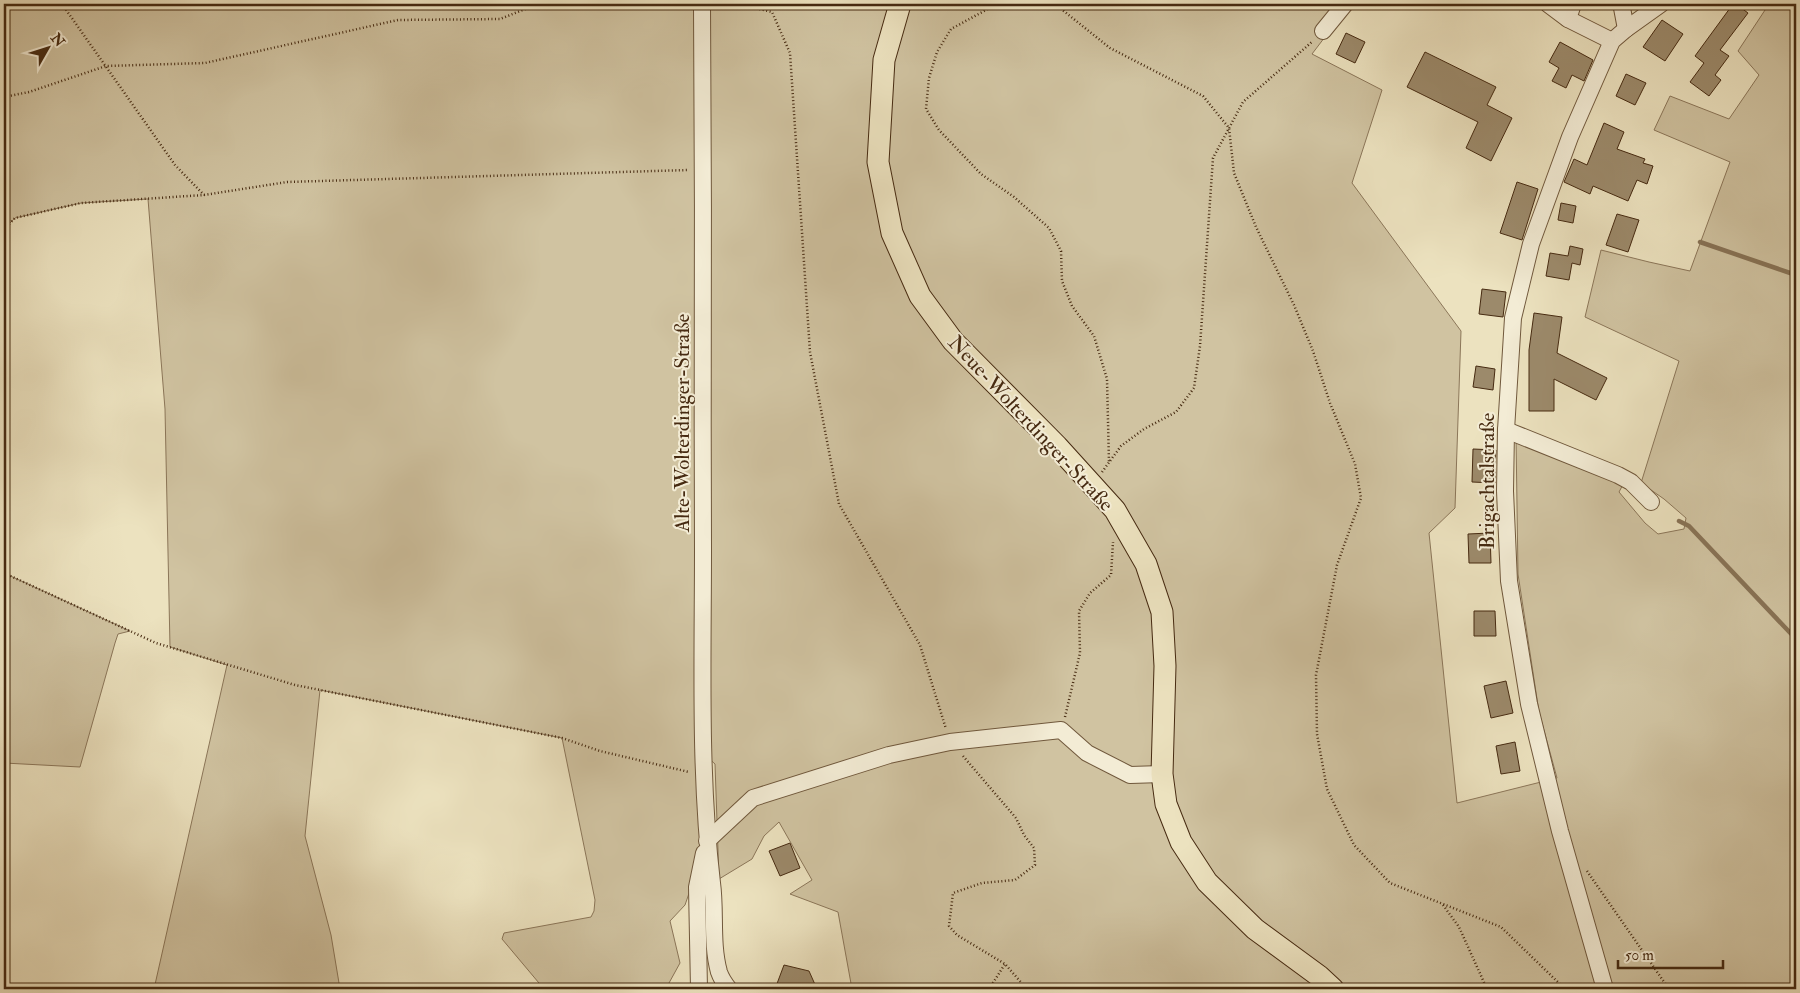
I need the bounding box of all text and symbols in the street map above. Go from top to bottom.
north arrow [22,22,72,72]
text: N [47,29,69,51]
street label: Alte-Wolterdinger-Straße [669,313,696,533]
street label: Neue-Wolterdinger-Straße [942,330,1120,517]
street label: Brigachtalstraße [1474,412,1501,549]
scale bar [1618,938,1722,970]
text: 50 m [1625,946,1654,965]

